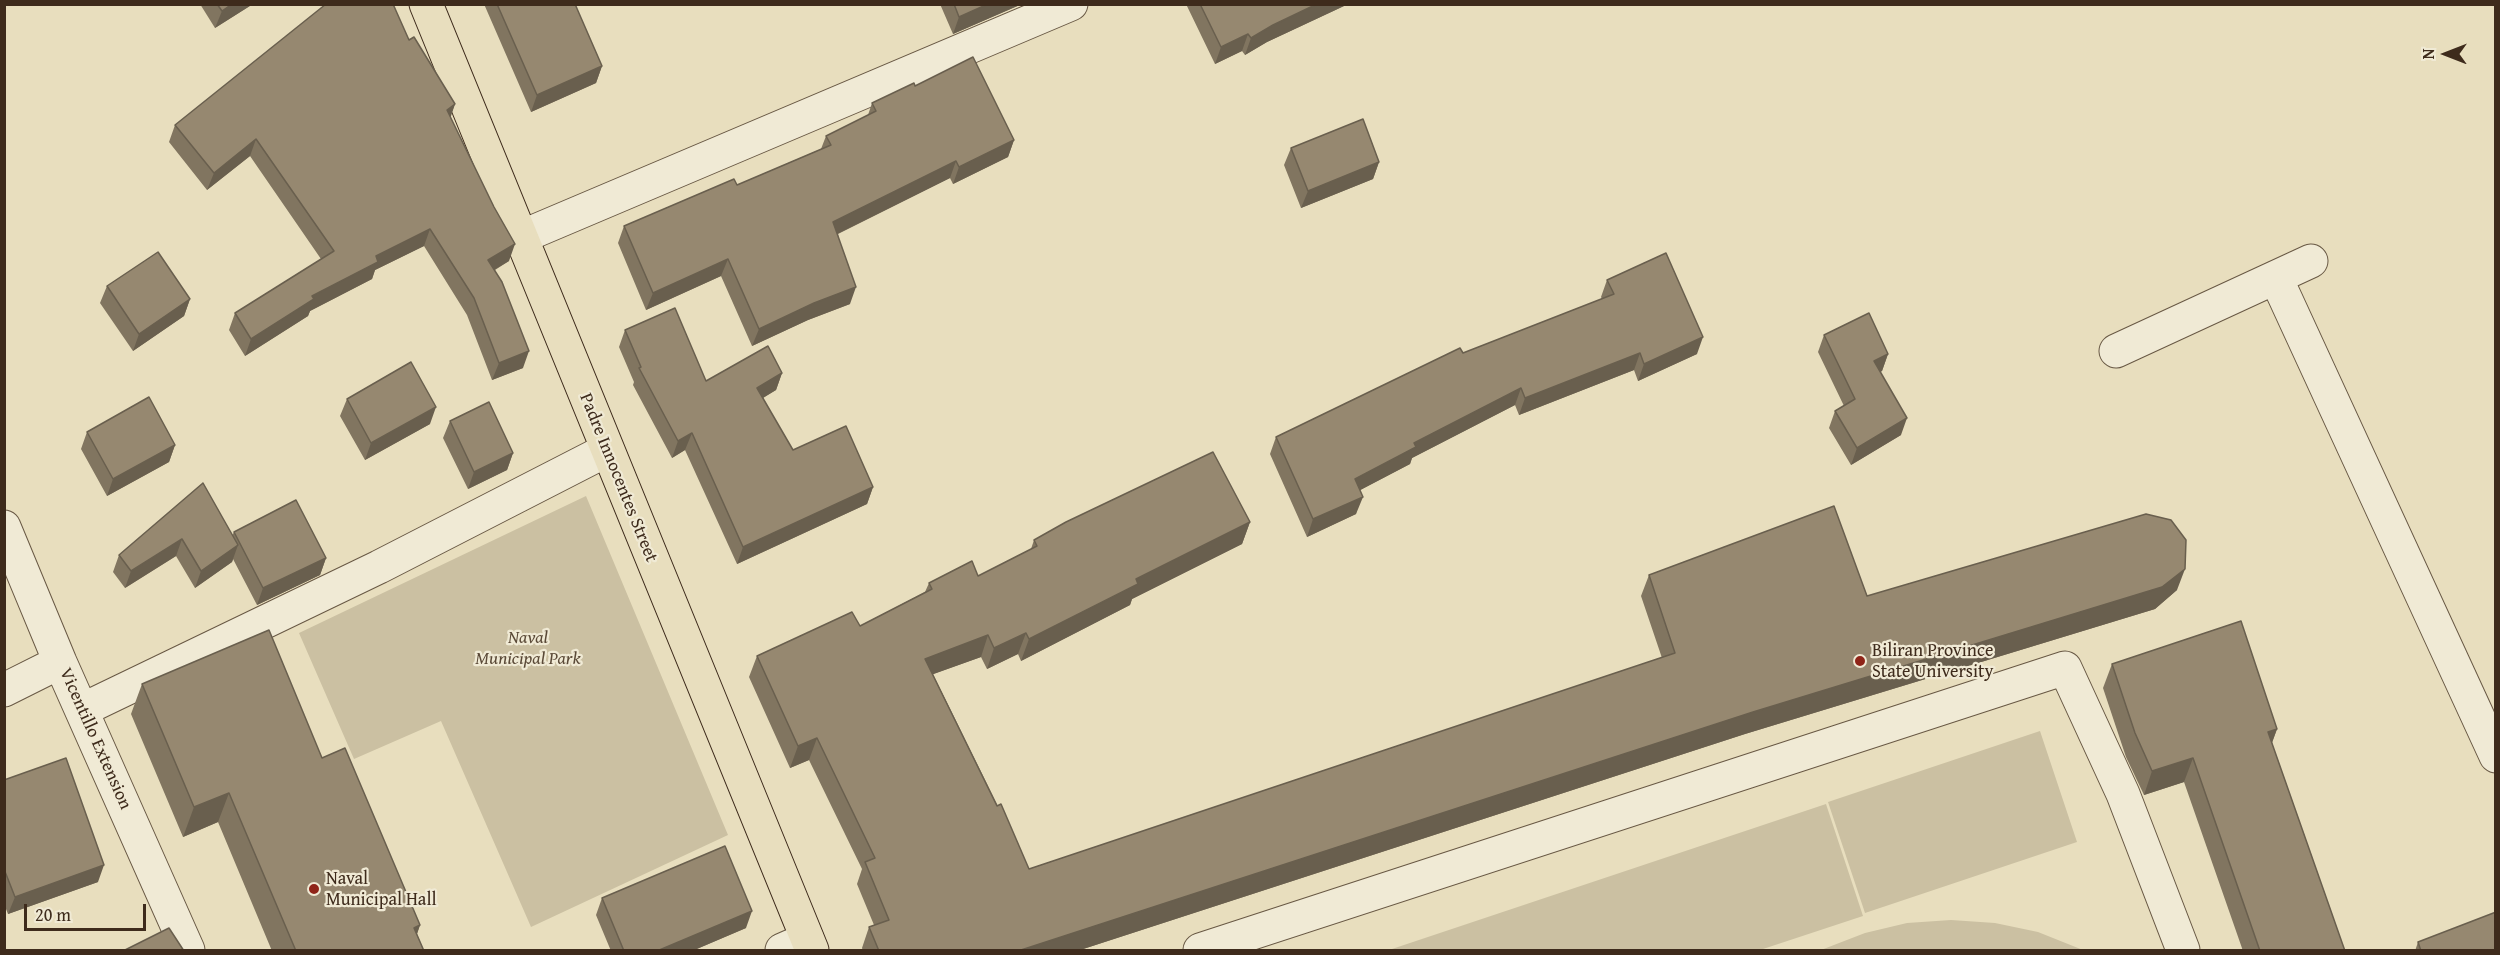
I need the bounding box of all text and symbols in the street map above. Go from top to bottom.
north arrow [2416,24,2476,84]
text: N [2416,49,2440,59]
street label: Padre Innocentes Street [574,390,662,566]
park label: Naval Municipal Park [475,627,581,670]
place label: Biliran Province State University [1872,640,1993,682]
marker: Biliran Province State University [1853,654,1867,668]
street label: Vicentillo Extension [54,665,136,813]
place label: Naval Municipal Hall [326,868,436,910]
marker: Naval Municipal Hall [307,882,321,896]
scale bar [27,892,148,930]
text: 20 m [35,901,71,928]

